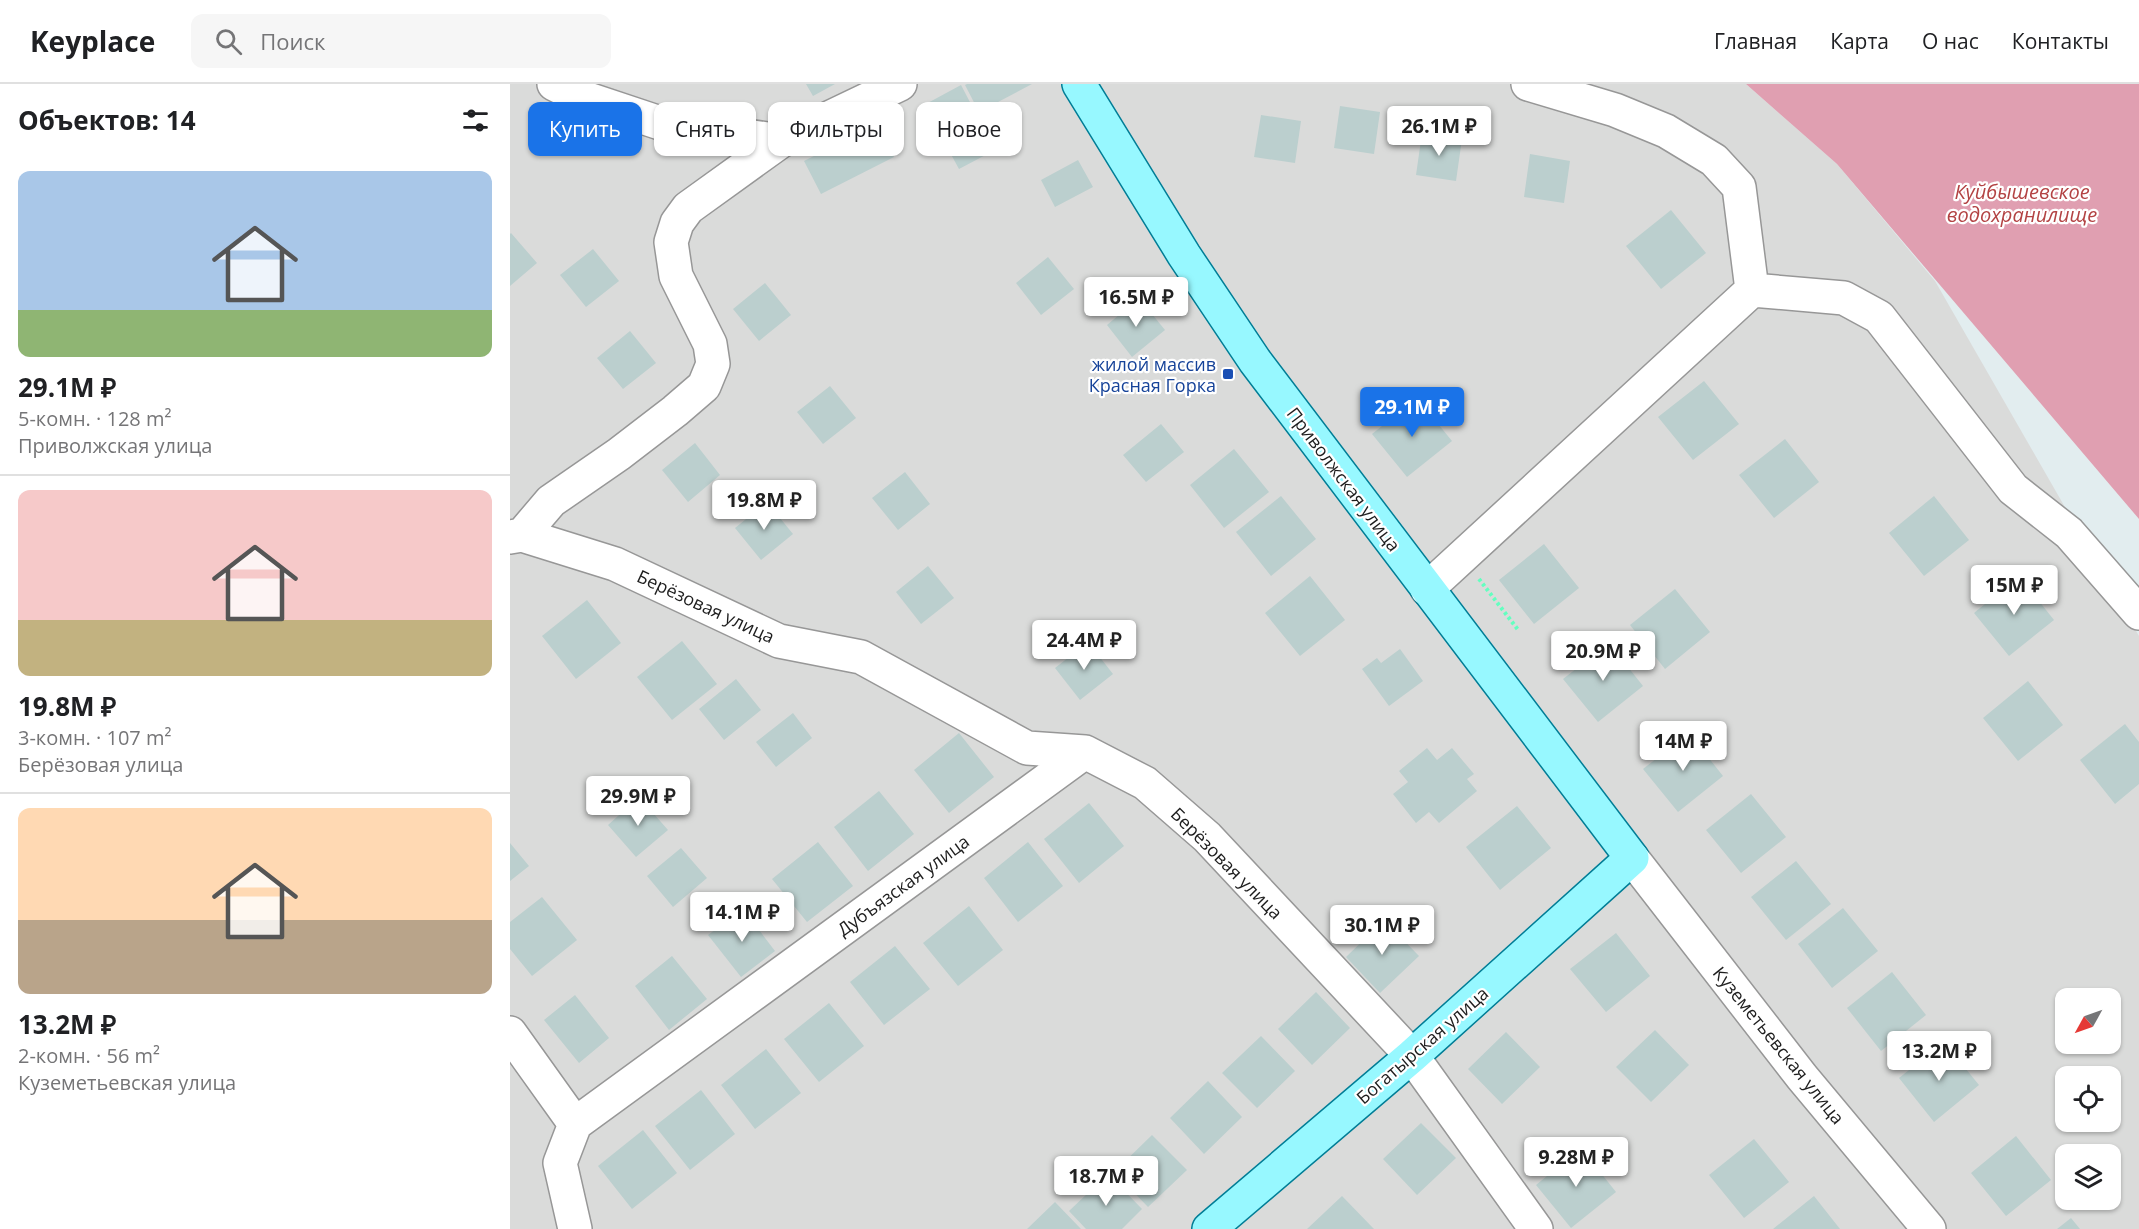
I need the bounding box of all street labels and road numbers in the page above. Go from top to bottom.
street label: Приволжская улица [1282,402,1406,556]
street label: Берёзовая улица [634,564,778,648]
street label: Берёзовая улица [1166,802,1288,924]
street label: Дубъязская улица [832,829,974,941]
street label: Куземетьевская улица [1708,961,1850,1129]
street label: Богатырская улица [1351,981,1493,1109]

